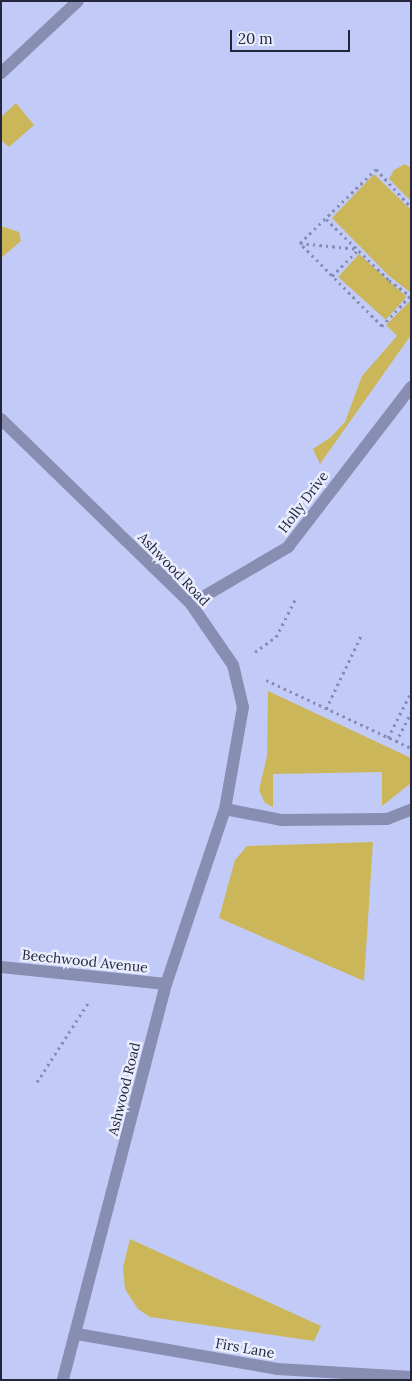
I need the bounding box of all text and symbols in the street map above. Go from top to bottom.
scale bar [232,20,352,52]
text: 20 m [238,29,273,48]
street label: Holly Drive [274,468,332,536]
street label: Ashwood Road [135,529,213,609]
street label: Beechwood Avenue [21,946,149,976]
street label: Ashwood Road [104,1041,144,1137]
street label: Firs Lane [214,1335,276,1361]

